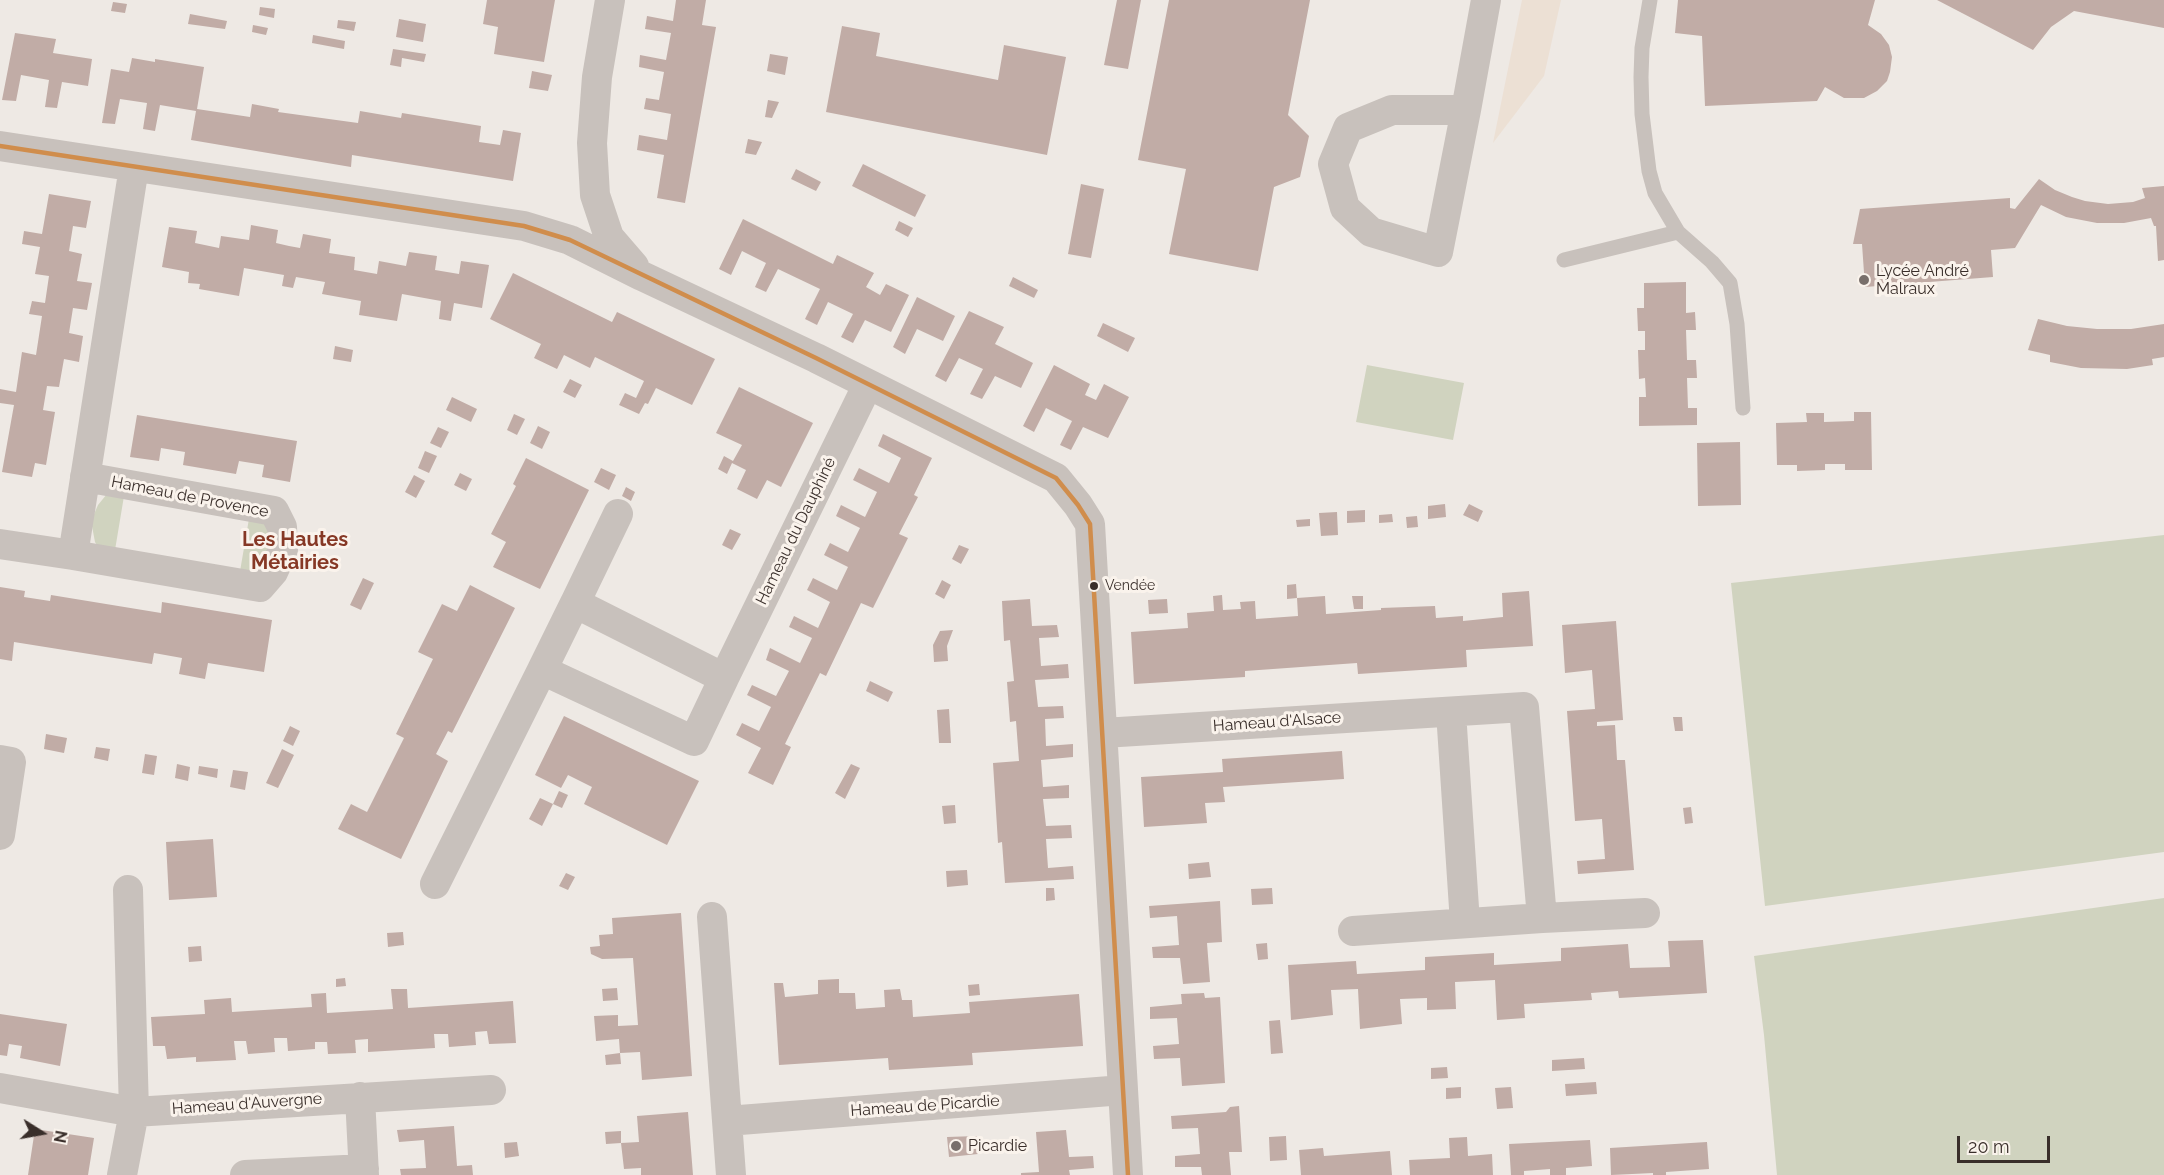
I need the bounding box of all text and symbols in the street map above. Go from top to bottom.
place label: Lycée André Malraux [1876,261,1969,299]
marker: Lycée André Malraux [1857,273,1871,287]
street label: Hameau du Dauphiné [752,454,840,608]
street label: Hameau de Provence [110,472,270,522]
district label: Les Hautes Métairies [242,528,348,575]
place label: Vendée [1105,578,1155,594]
marker: Vendée [1088,580,1100,592]
street label: Hameau d'Alsace [1212,708,1342,736]
street label: Hameau d'Auvergne [171,1089,323,1119]
street label: Hameau de Picardie [850,1091,1000,1121]
north arrow [12,1103,72,1163]
scale bar [1960,1124,2053,1162]
text: N [50,1129,71,1144]
place label: Picardie [968,1136,1027,1156]
text: 20 m [1968,1136,2010,1157]
marker: Picardie [949,1139,963,1153]

